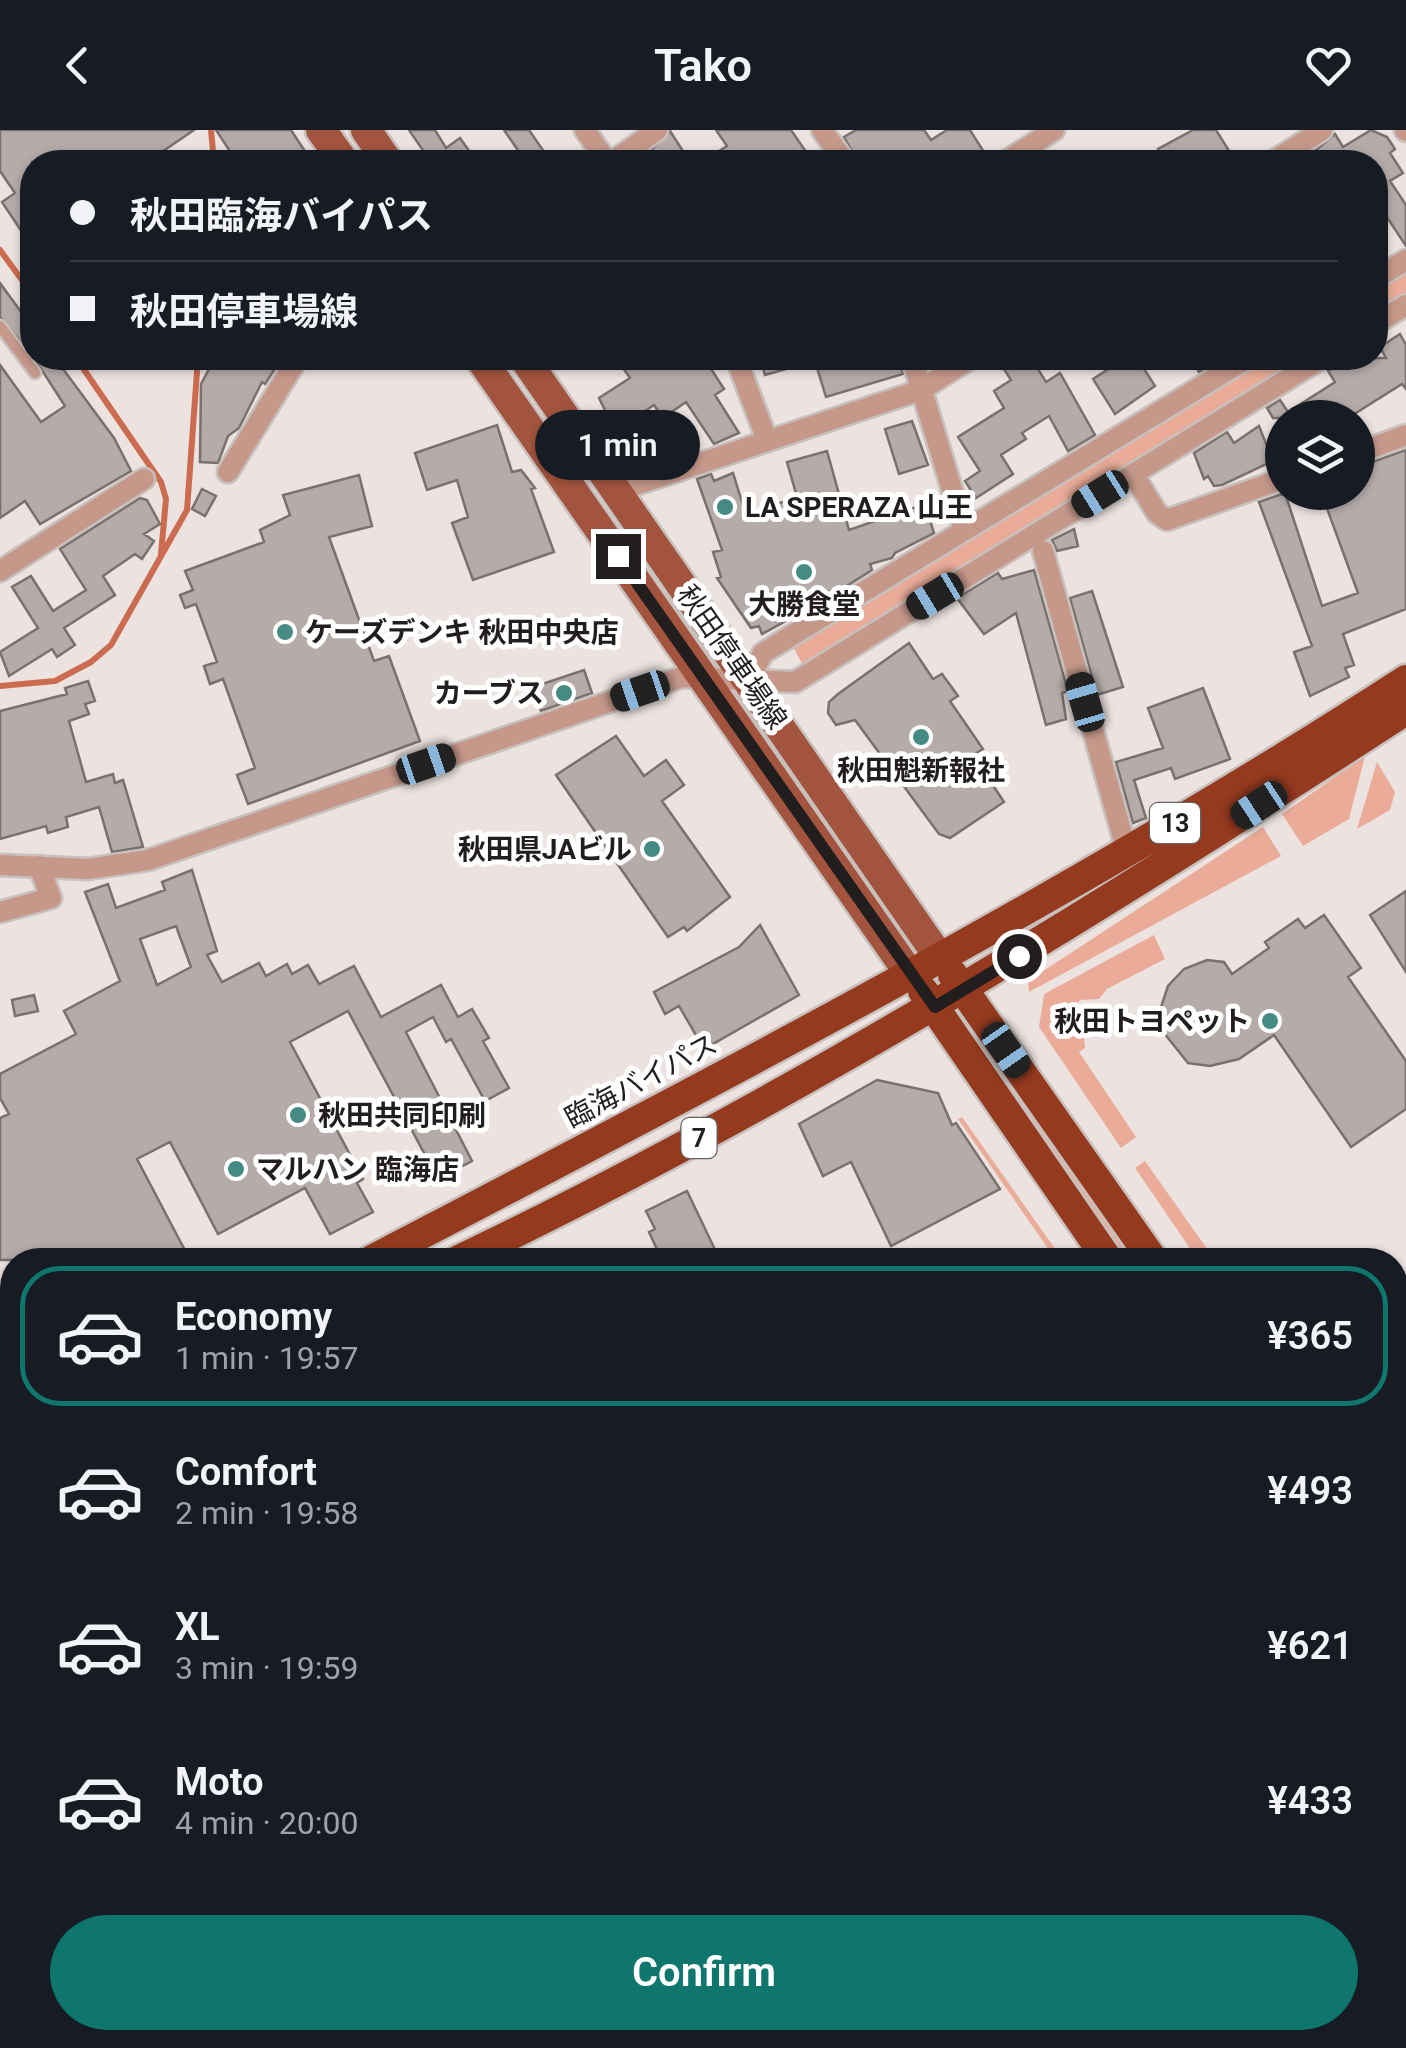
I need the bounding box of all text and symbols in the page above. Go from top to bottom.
icon: back [50,38,105,93]
icon: heart [1301,38,1356,93]
text: Tako [654,39,752,92]
text: 秋田臨海バイパス [130,194,433,238]
text: 秋田停車場線 [130,290,358,334]
map controls [1265,400,1375,510]
button: layers [1265,400,1375,510]
callout: 1 min [536,411,700,481]
text: 1 min [577,426,658,464]
car [1067,465,1133,523]
place label: LA SPERAZA 山王 [745,491,973,524]
marker: LA SPERAZA 山王 [714,496,736,518]
route end [596,534,641,579]
marker: 大勝食堂 [793,561,815,583]
car [902,568,968,624]
street label: 秋田停車場線 [670,579,794,735]
place label: 大勝食堂 [748,588,860,621]
place label: ケーズデンキ 秋田中央店 [305,616,619,649]
marker: ケーズデンキ 秋田中央店 [274,621,296,643]
car [607,667,673,715]
car [1062,669,1108,735]
place label: カーブス [434,677,544,710]
marker: カーブス [553,682,575,704]
marker: 秋田魁新報社 [910,726,932,748]
car [393,740,459,788]
place label: 秋田魁新報社 [837,754,1005,787]
car [1226,776,1292,834]
road number: 13 [1150,803,1200,843]
place label: 秋田県JAビル [458,833,632,866]
marker: 秋田県JAビル [641,838,663,860]
route start [997,934,1042,979]
place label: 秋田トヨペット [1054,1005,1250,1038]
marker: 秋田トヨペット [1259,1010,1281,1032]
car [977,1017,1035,1083]
street label: 臨海バイパス [559,1027,723,1135]
place label: 秋田共同印刷 [318,1099,486,1132]
marker: 秋田共同印刷 [287,1104,309,1126]
road number: 7 [682,1118,716,1158]
place label: マルハン 臨海店 [256,1153,459,1186]
marker: マルハン 臨海店 [225,1158,247,1180]
icon: car [55,1291,145,1381]
text: Economy [175,1295,332,1339]
text: ¥365 [1268,1314,1353,1358]
text: 1 min · 19:57 [175,1339,358,1377]
icon: car [55,1446,145,1536]
text: Comfort [175,1450,317,1494]
text: ¥493 [1268,1469,1353,1513]
text: 2 min · 19:58 [175,1494,358,1532]
icon: car [55,1601,145,1691]
text: XL [175,1605,220,1649]
text: ¥621 [1268,1624,1353,1668]
text: 3 min · 19:59 [175,1649,358,1687]
icon: car [55,1756,145,1846]
text: Moto [175,1760,264,1804]
text: ¥433 [1268,1779,1353,1823]
text: 4 min · 20:00 [175,1804,358,1842]
button: Confirm [50,1915,1358,2030]

